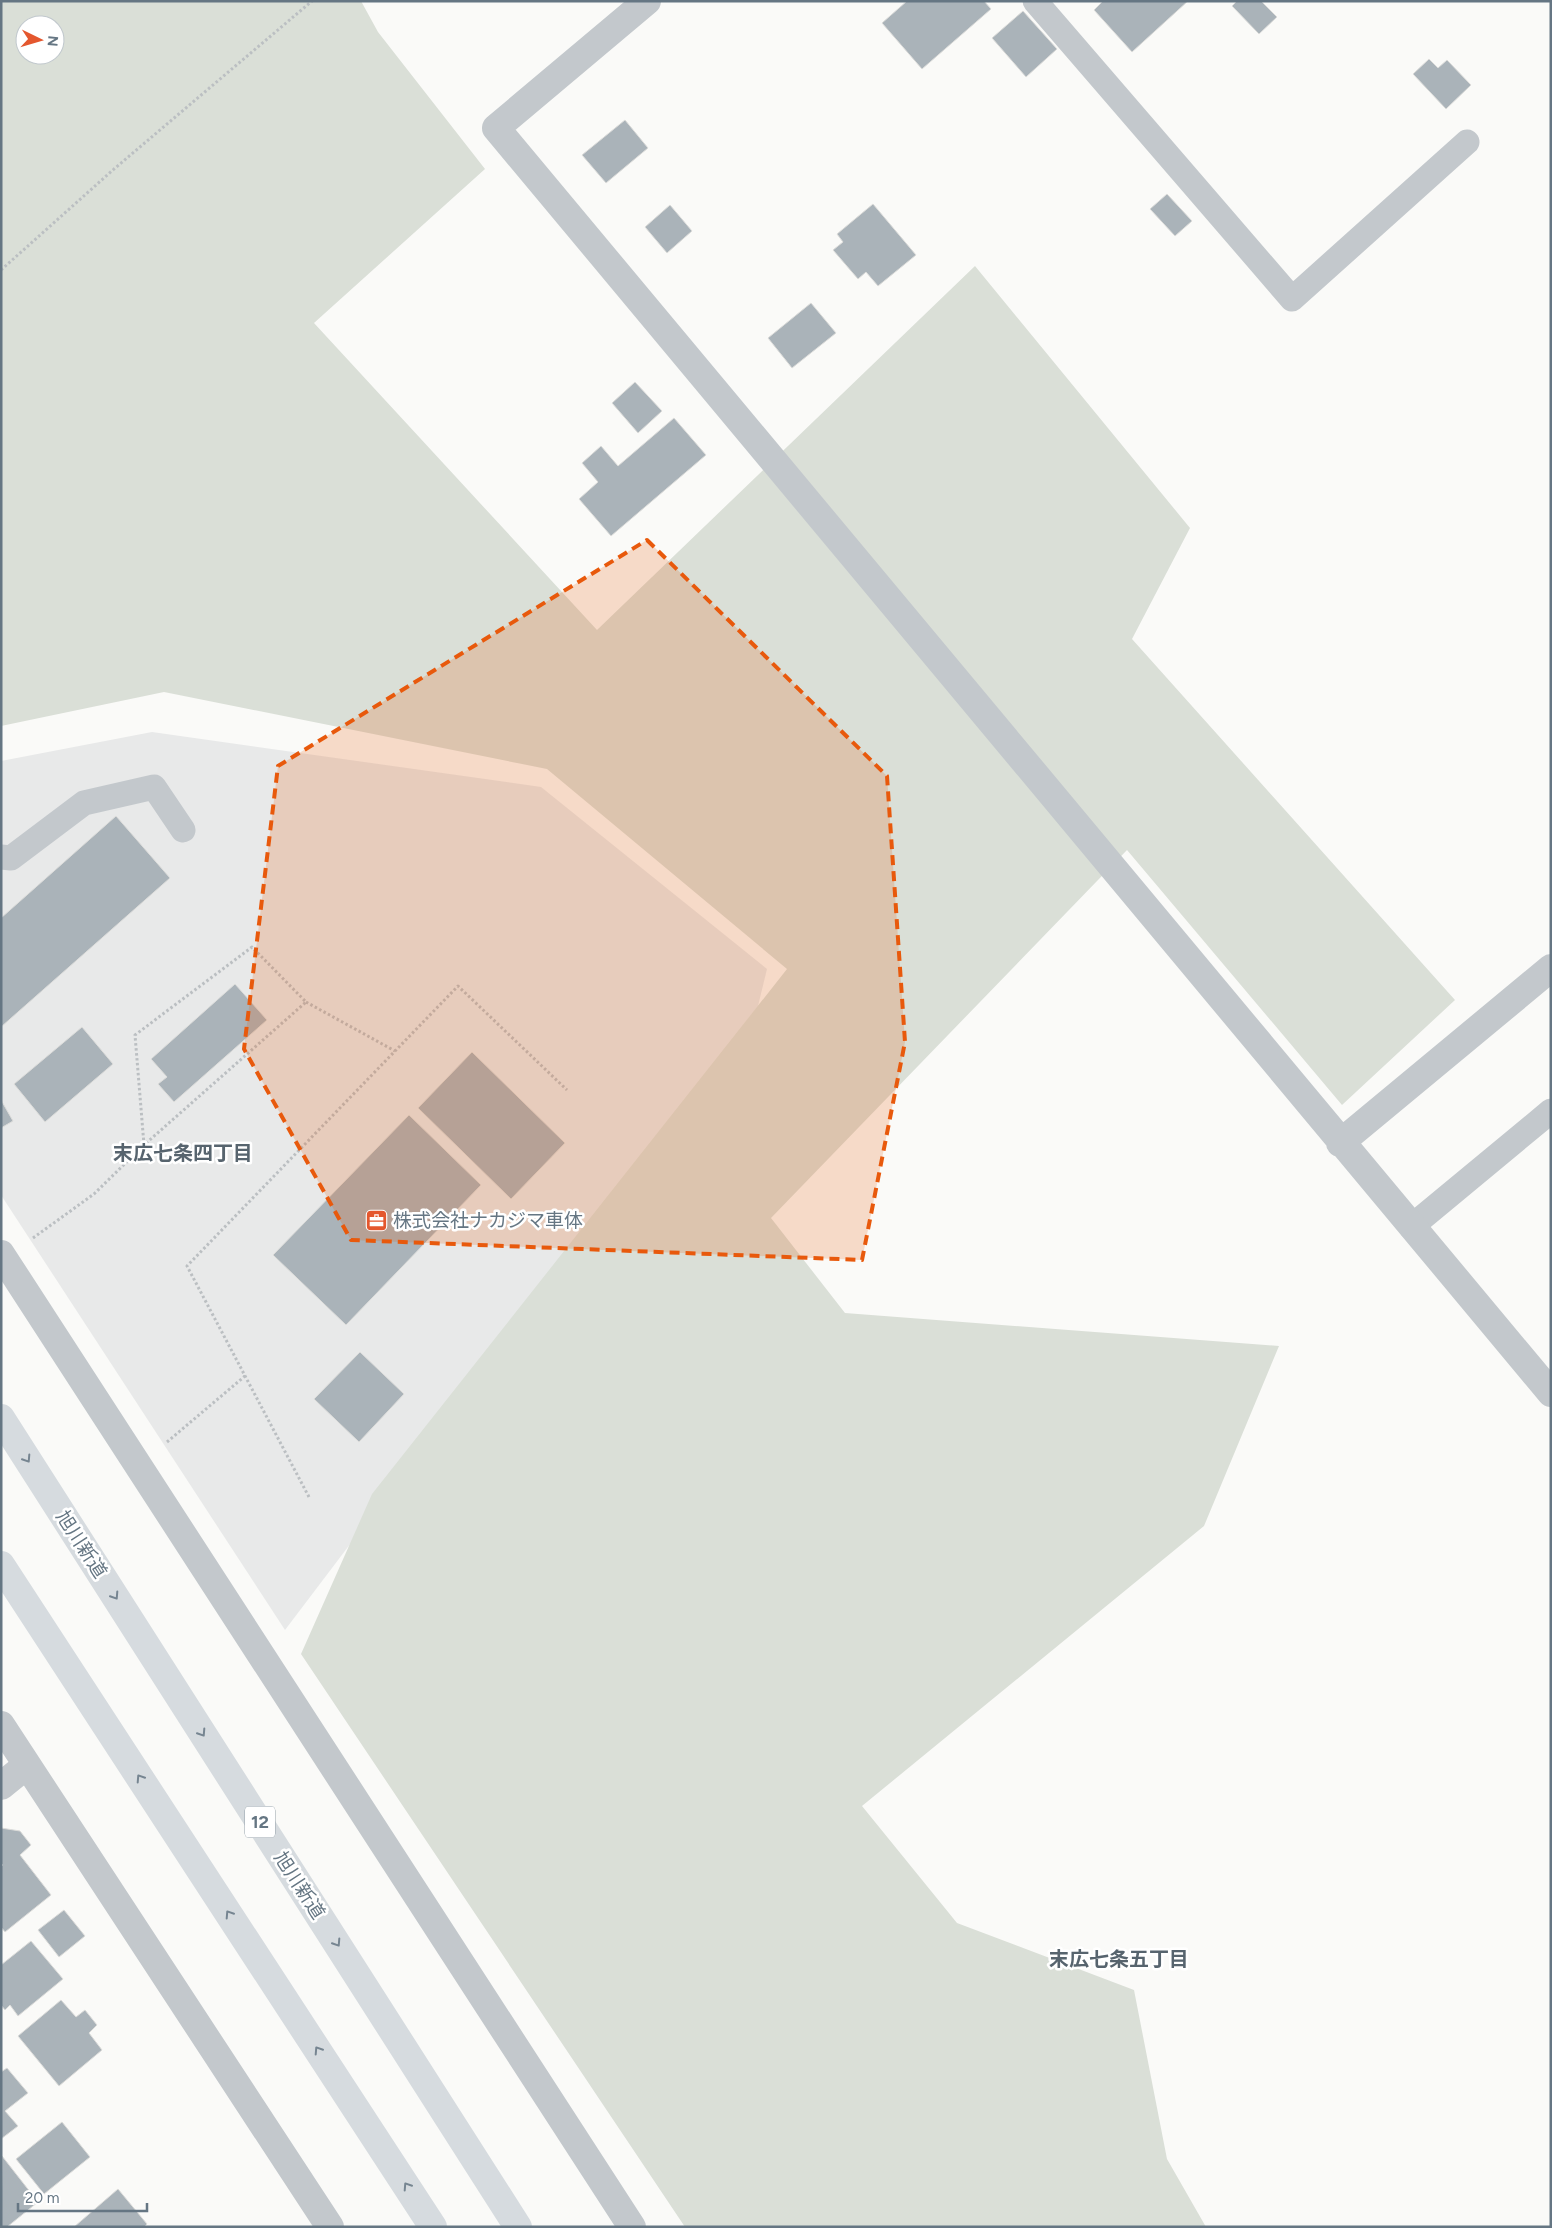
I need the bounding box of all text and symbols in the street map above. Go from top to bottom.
north arrow [15,15,65,65]
text: N [44,35,61,47]
district label: 末広七条四丁目 [113,1141,253,1165]
office icon: 株式会社ナカジマ車体 [365,1208,389,1232]
place label: 株式会社ナカジマ車体 [393,1209,583,1232]
one-way arrow [21,1453,31,1462]
street label: 旭川新道 [51,1506,112,1582]
one-way arrow [109,1590,118,1599]
one-way arrow [196,1727,206,1736]
one-way arrow [137,1774,146,1783]
road number: 12 [245,1806,275,1838]
street label: 旭川新道 [269,1847,330,1923]
one-way arrow [226,1910,235,1920]
one-way arrow [331,1938,340,1947]
district label: 末広七条五丁目 [1049,1947,1189,1971]
one-way arrow [315,2046,324,2056]
scale bar [18,2180,146,2212]
one-way arrow [403,2182,413,2191]
text: 20 m [25,2189,59,2207]

